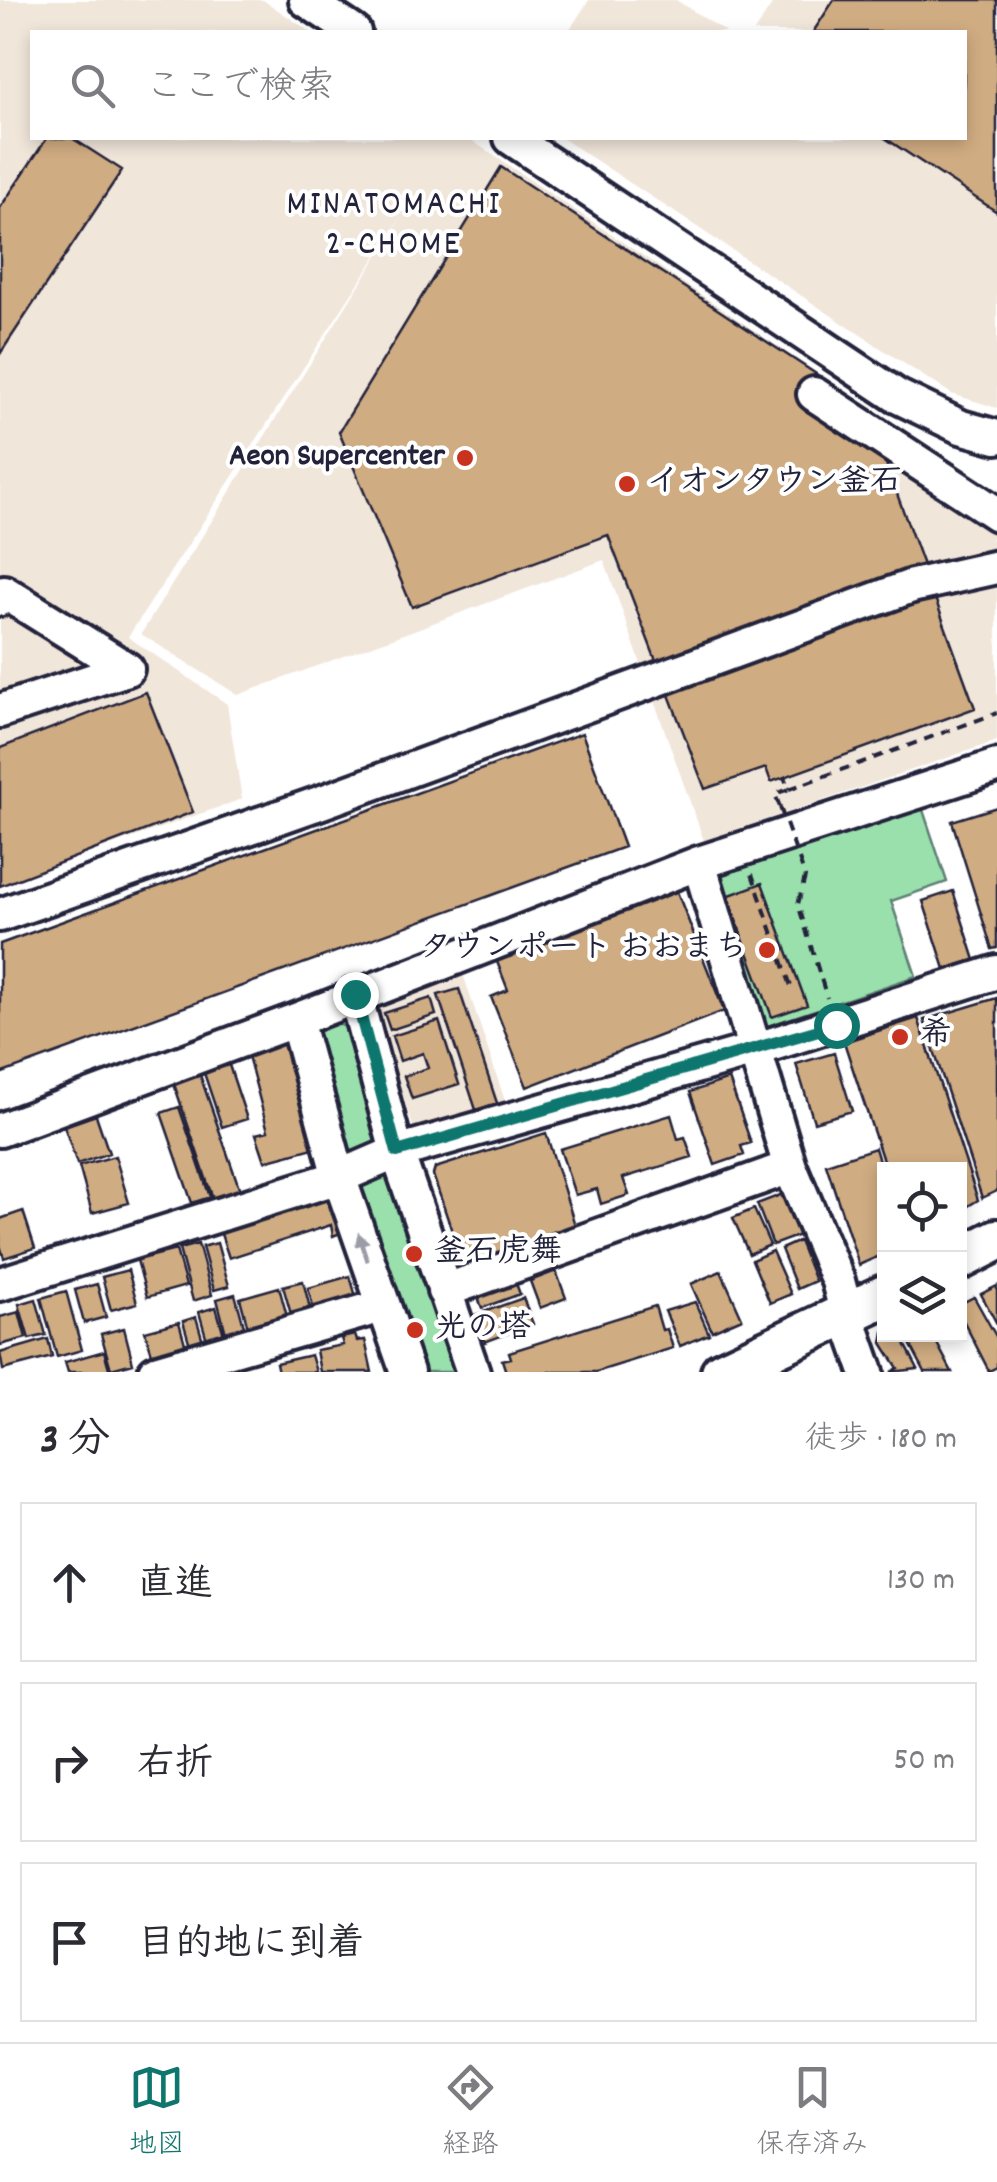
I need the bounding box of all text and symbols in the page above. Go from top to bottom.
search box [30,30,967,140]
icon: search [65,58,120,113]
text: ここで検索 [145,62,335,117]
district label: MINATOMACHI 2-CHOME [286,181,502,271]
place label: Aeon Supercenter [229,435,446,481]
marker: Aeon Supercenter [454,447,476,469]
place label: イオンタウン釜石 [647,461,902,507]
marker: イオンタウン釜石 [616,473,638,495]
place label: タウンポート おおまち [420,927,747,973]
marker: タウンポート おおまち [756,939,778,961]
route end [333,972,379,1018]
route start [814,1003,860,1049]
place label: 希 [920,1014,952,1060]
marker: 希 [889,1026,911,1048]
map controls [877,1162,967,1342]
button: locate [877,1162,967,1252]
place label: 釜石虎舞 [434,1231,562,1277]
one-way arrow [354,1232,369,1262]
marker: 釜石虎舞 [403,1243,425,1265]
button: layers [877,1252,967,1342]
place label: 光の塔 [435,1307,531,1353]
marker: 光の塔 [404,1319,426,1341]
text: 3 分 [40,1413,110,1473]
text: 徒歩 · 180 m [804,1418,957,1464]
icon: ahead [42,1555,97,1610]
text: 直進 [137,1559,213,1614]
text: 130 m [887,1559,955,1605]
icon: right [42,1735,97,1790]
text: 右折 [137,1739,213,1794]
text: 50 m [893,1739,955,1785]
icon: arrive [42,1915,97,1970]
text: 目的地に到着 [137,1919,365,1974]
tab: 地図 [129,2060,185,2167]
tab: 経路 [442,2060,498,2167]
tab: 保存済み [756,2060,868,2167]

